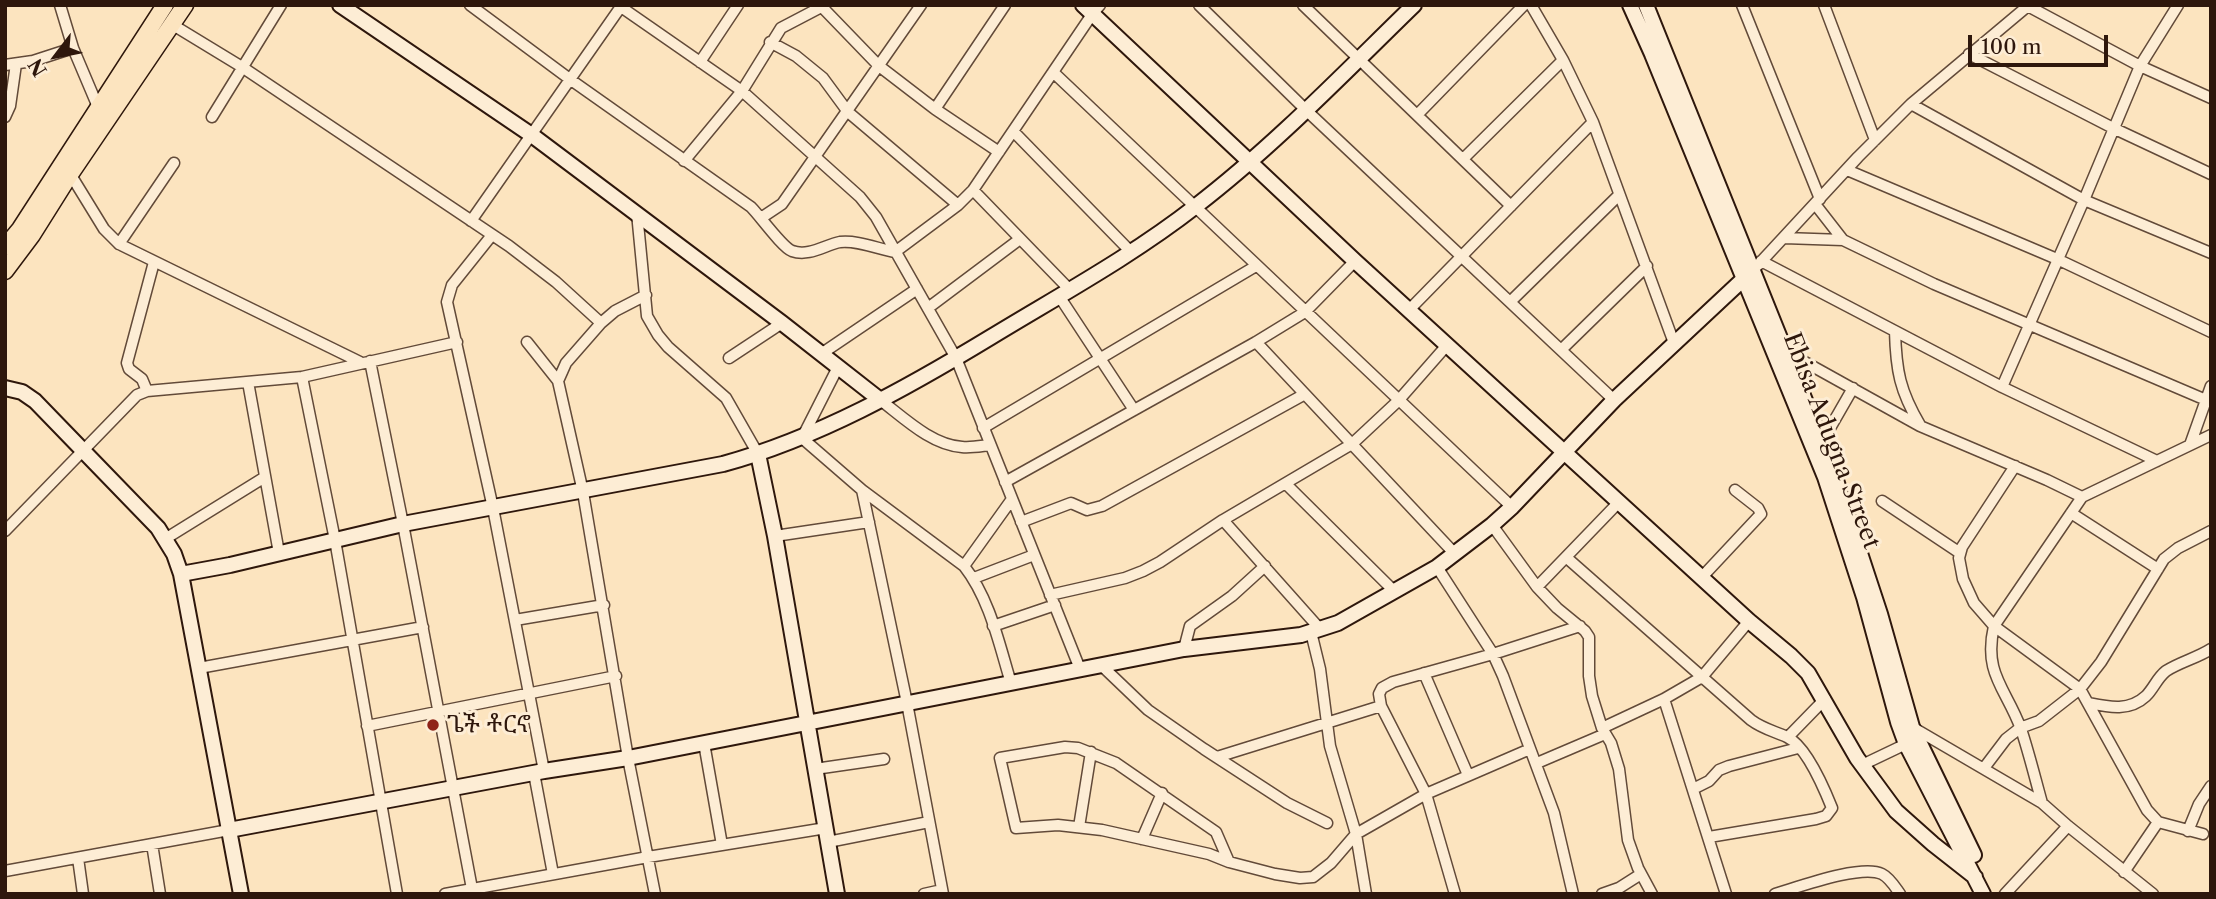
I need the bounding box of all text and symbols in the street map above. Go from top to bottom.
north arrow [21,21,91,91]
scale bar [1971,21,2111,65]
text: 100 m [1981,34,2042,59]
text: N [24,54,52,80]
street label: Ebisa Adugna Street [1776,329,1886,553]
place label: ጌች ቶርኖ [447,711,531,739]
marker: ጌች ቶርኖ [425,717,441,733]

